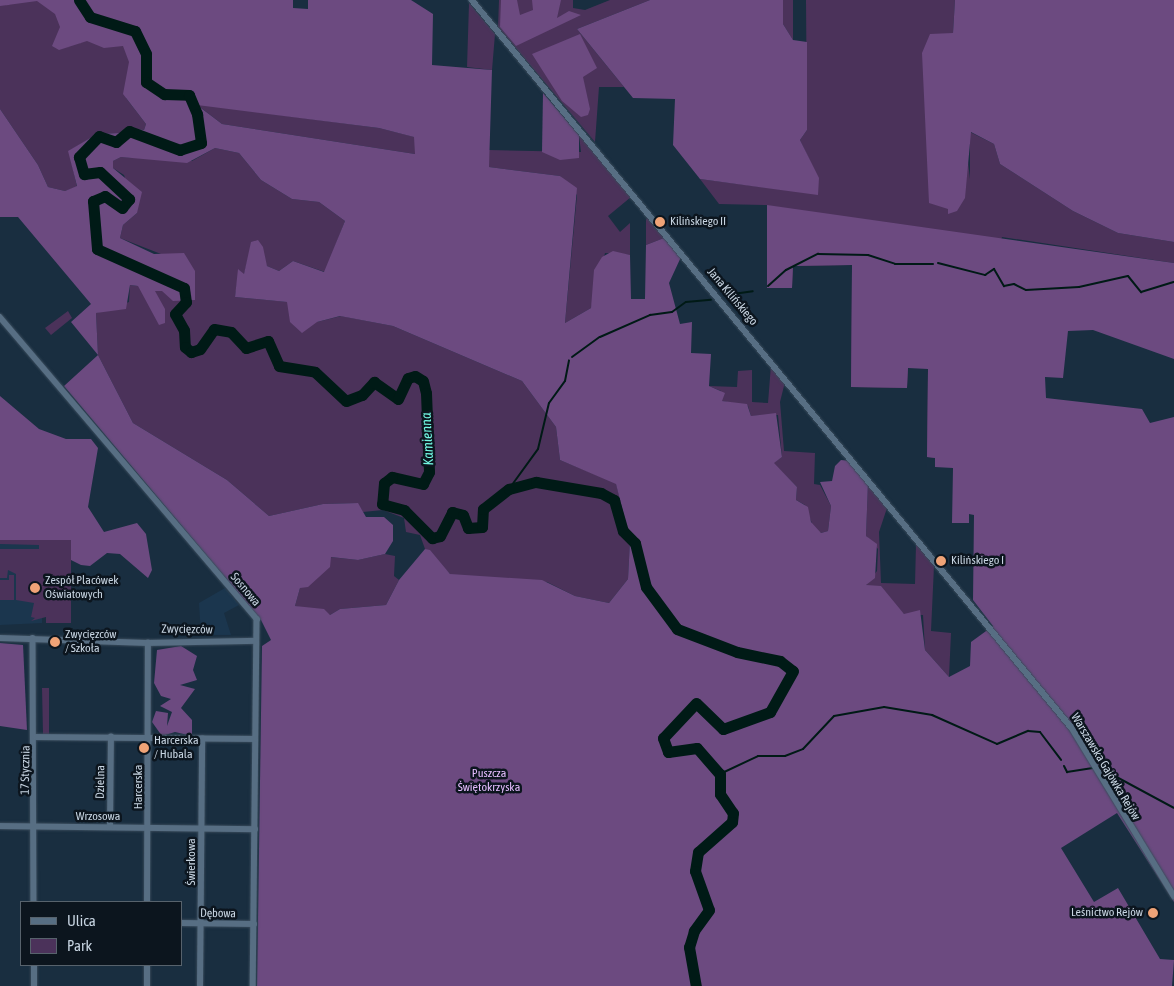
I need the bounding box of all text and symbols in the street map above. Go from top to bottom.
place label: Kilińskiego II [670,215,726,229]
marker: Kilińskiego II [654,216,666,228]
street label: Jana Kilińskiego [704,265,760,329]
water label: Kamienna [417,412,437,466]
place label: Kilińskiego I [951,554,1004,568]
marker: Kilińskiego I [935,555,947,567]
street label: Sosnowa [227,570,263,610]
place label: Zespół Placówek Oświatowych [45,574,119,602]
marker: Zespół Placówek Oświatowych [29,582,41,594]
street label: Zwycięzców [161,622,213,638]
place label: Zwycięzców / Szkoła [65,628,116,656]
marker: Zwycięzców / Szkoła [49,636,61,648]
street label: Warszawska Gajówka Rejów [1067,711,1143,823]
place label: Harcerska / Hubala [154,734,199,762]
marker: Harcerska / Hubala [138,742,150,754]
street label: 17 Stycznia [18,745,34,795]
street label: Dzielna [94,765,108,799]
street label: Harcerska [132,765,146,809]
park label: Puszcza Świętokrzyska [458,767,520,795]
street label: Wrzosowa [76,810,120,824]
street label: Świerkowa [185,838,199,886]
legend [20,901,182,966]
street label: Dębowa [200,906,236,922]
place label: Leśnictwo Rejów [1071,906,1143,920]
marker: Leśnictwo Rejów [1147,907,1159,919]
text: Ulica [67,912,96,929]
text: Park [67,937,92,954]

